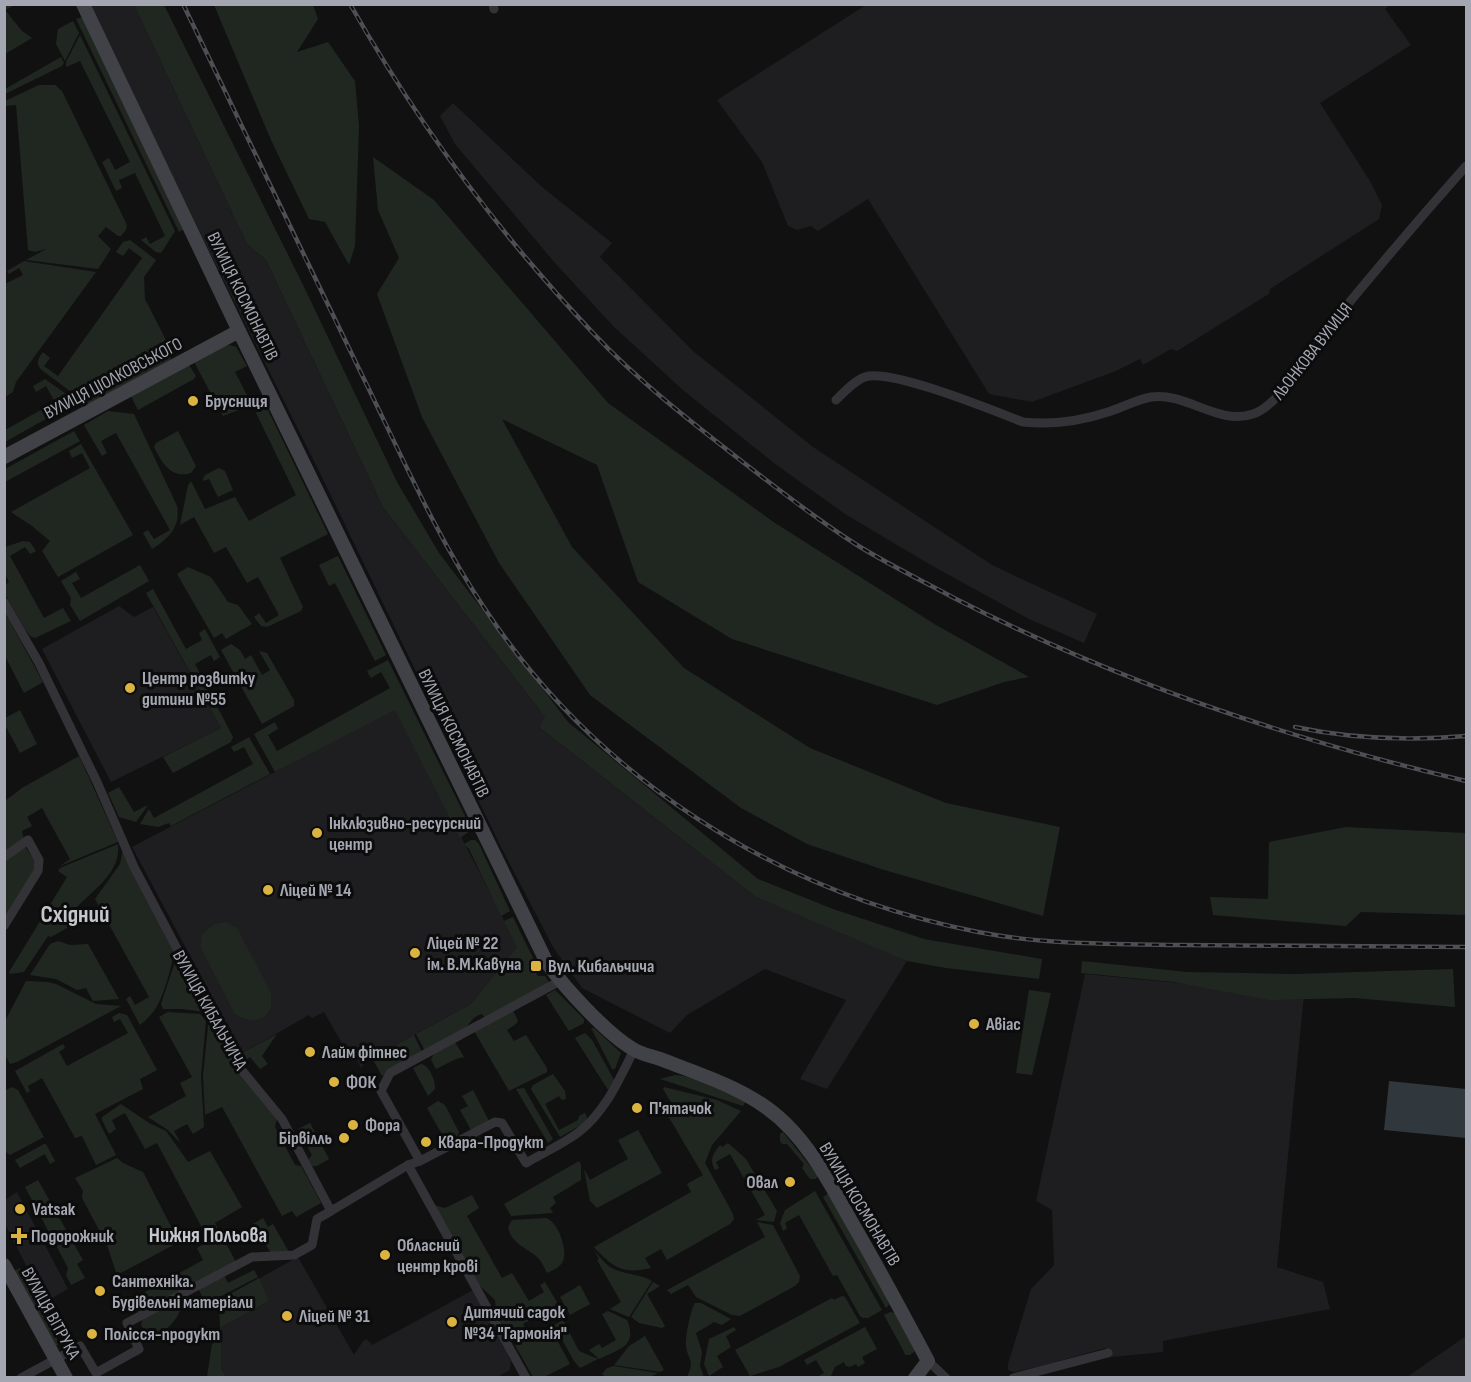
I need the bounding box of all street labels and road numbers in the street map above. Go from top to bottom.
street label: ВУЛИЦЯ КОСМОНАВТІВ [202,229,283,364]
street label: ЛЬОНКОВА ВУЛИЦЯ [1267,299,1357,405]
street label: ВУЛИЦЯ ЦІОЛКОВСЬКОГО [40,333,186,424]
street label: ВУЛИЦЯ КОСМОНАВТІВ [413,666,494,801]
street label: ВУЛИЦЯ КИБАЛЬЧИЧА [168,947,251,1074]
street label: ВУЛИЦЯ КОСМОНАВТІВ [814,1139,905,1270]
street label: ВУЛИЦЯ ВІТРУКА [17,1264,85,1363]

